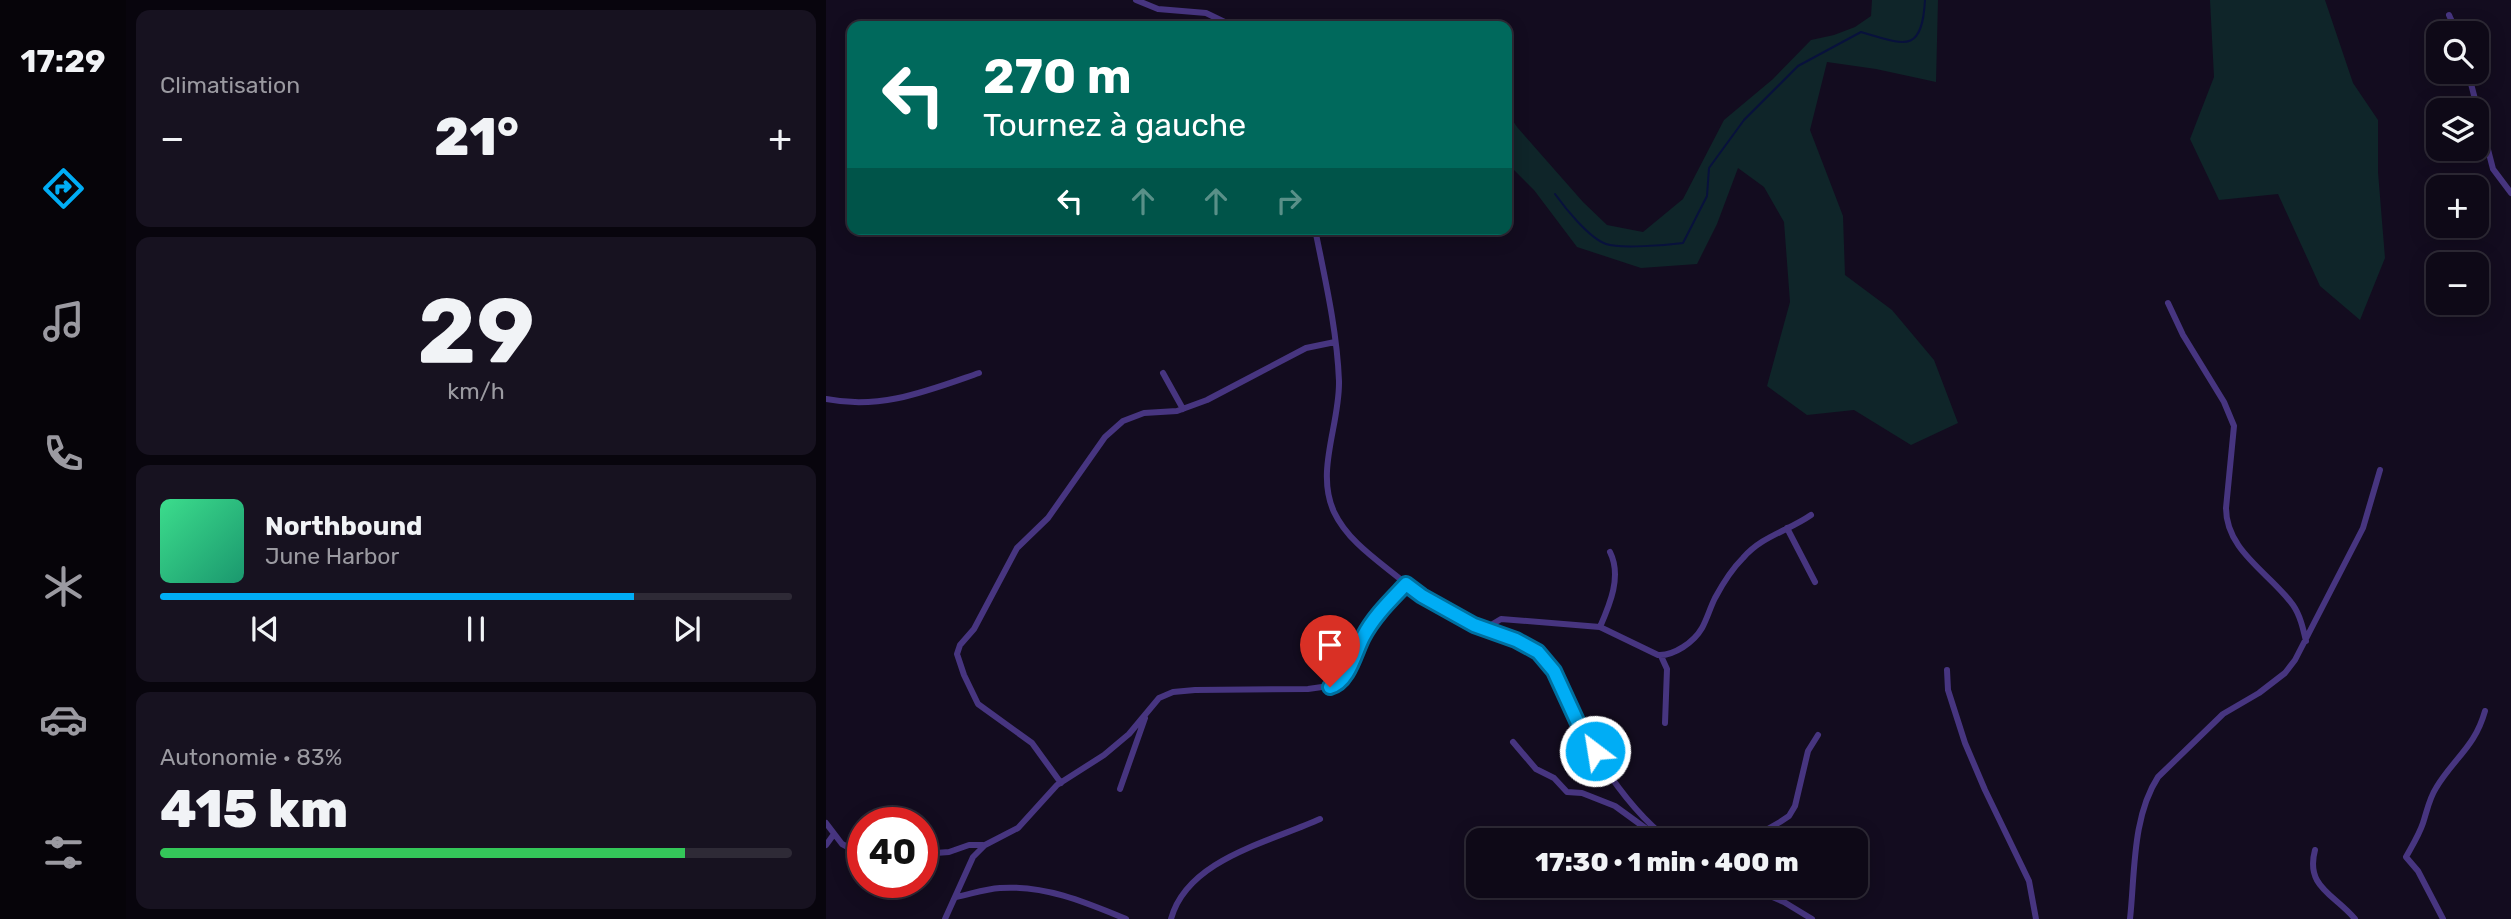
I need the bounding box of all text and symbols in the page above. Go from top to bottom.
map controls [2426,21,2489,315]
button: search [2426,21,2489,84]
text: 17:29 [21,42,105,80]
text: 270 m [983,47,1132,105]
icon: left [868,49,959,140]
text: Climatisation [160,71,300,99]
button: layers [2426,98,2489,161]
text: 21° [434,106,519,168]
text: Tournez à gauche [983,106,1246,144]
text: − [160,115,185,161]
text: + [768,115,792,161]
icon: directions [39,164,88,213]
button: + [2426,175,2489,238]
icon: left [1051,182,1089,220]
icon: ahead [1124,182,1162,220]
icon: ahead [1197,182,1235,220]
icon: right [1270,182,1308,220]
button: − [2426,252,2489,315]
text: 29 [417,277,535,385]
icon: music [39,297,88,346]
text: km/h [447,377,505,405]
icon: phone [39,429,88,478]
text: Northbound [265,511,423,542]
text: June Harbor [265,542,399,570]
icon: climate [39,562,88,611]
icon: previous [246,610,284,648]
icon: pause [457,610,495,648]
icon: next [668,610,706,648]
pin [1300,615,1360,687]
icon: arrive [1311,626,1349,664]
icon: car [39,695,88,744]
position arrow [1558,714,1632,788]
text: Autonomie · 83% [160,743,342,771]
text: 415 km [160,778,348,840]
speed limit sign: 40 [847,807,938,898]
icon: filters [39,828,88,877]
text: 17:30 · 1 min · 400 m [1535,847,1799,878]

